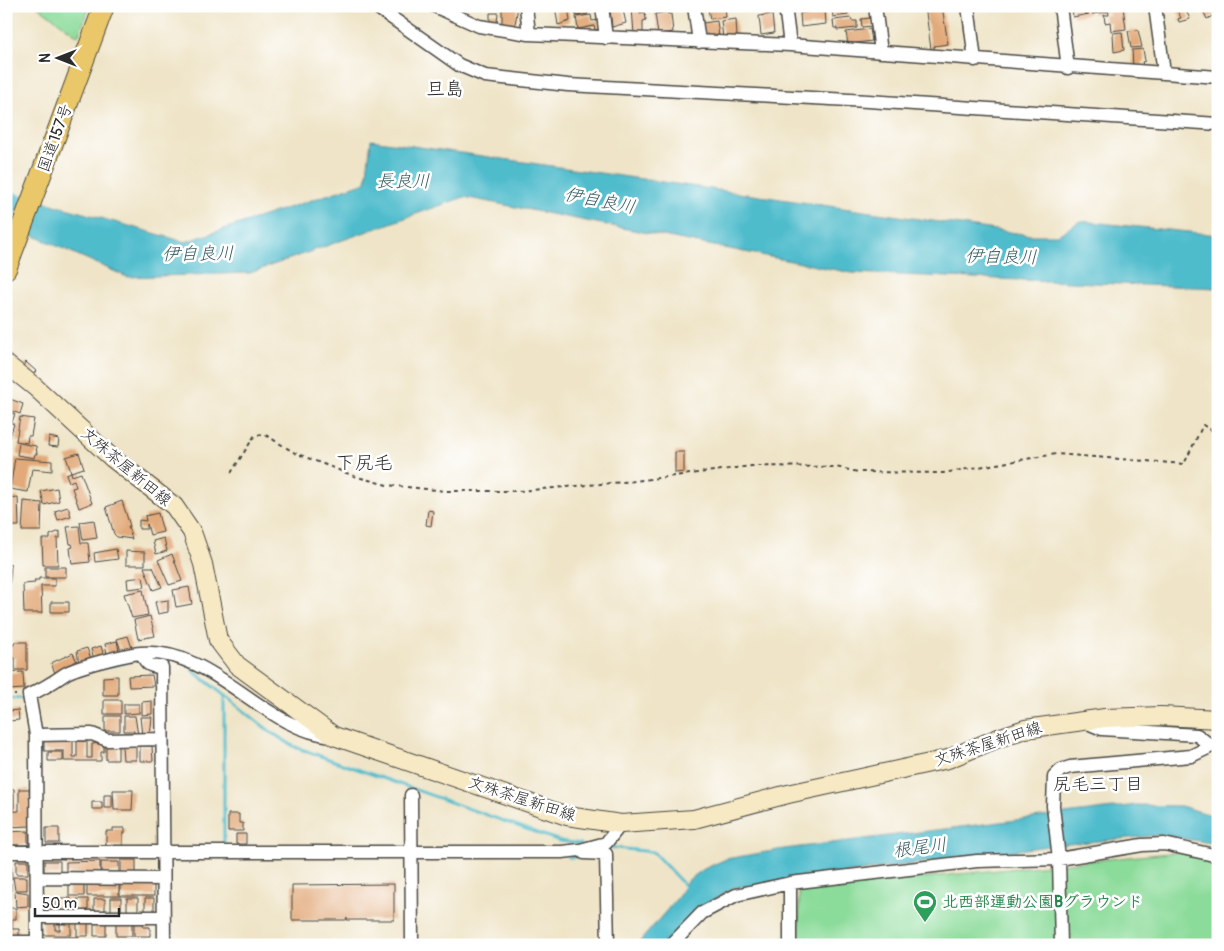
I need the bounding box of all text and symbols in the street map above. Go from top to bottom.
north arrow [32,32,82,82]
text: N [37,53,54,63]
district label: 旦島 [426,77,464,101]
street label: 国道157号 [33,101,77,175]
water label: 長良川 [376,170,430,193]
water label: 伊自良川 [562,183,638,219]
water label: 伊自良川 [162,242,234,266]
water label: 伊自良川 [965,245,1037,269]
street label: 文殊茶屋新田線 [77,423,175,511]
district label: 下尻毛 [335,451,393,475]
street label: 文殊茶屋新田線 [932,717,1044,771]
street label: 文殊茶屋新田線 [466,772,578,826]
district label: 尻毛三丁目 [1053,773,1143,796]
water label: 根尾川 [892,833,948,863]
scale bar [35,886,119,918]
sports icon: 北西部運動公園Bグラウンド [912,889,938,923]
place label: 北西部運動公園Bグラウンド [942,892,1143,912]
text: 50 m [42,894,77,913]

